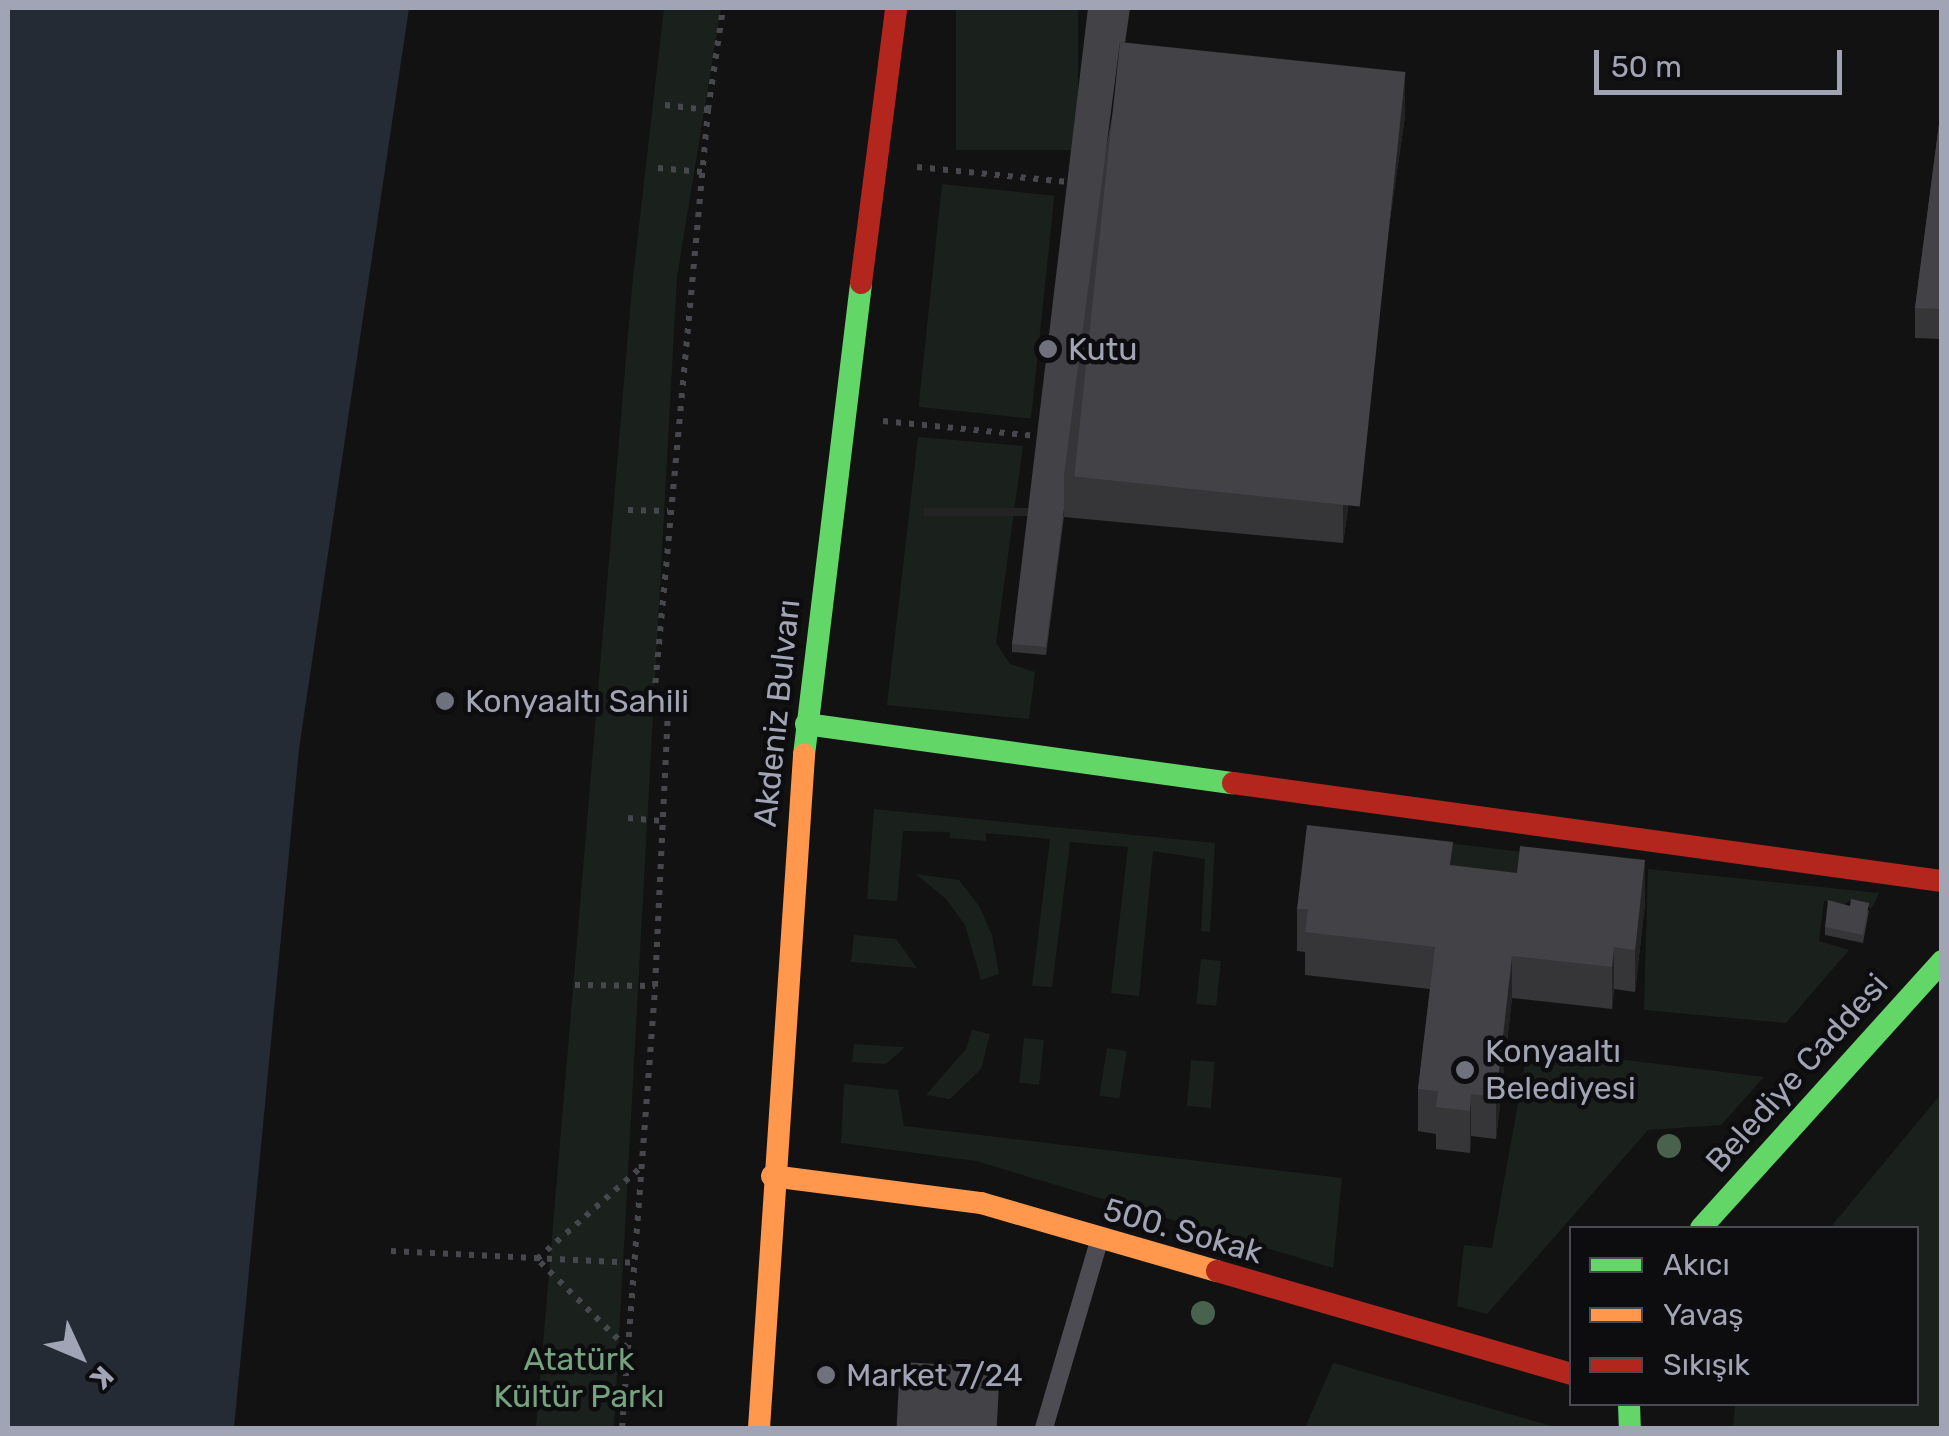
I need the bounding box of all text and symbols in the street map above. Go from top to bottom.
scale bar [1599,30,1846,92]
text: 50 m [1611,49,1682,85]
place label: Kutu [1068,330,1138,368]
marker: Kutu [1037,338,1059,360]
street label: Akdeniz Bulvarı [746,597,808,829]
place label: Konyaaltı Sahili [465,682,689,720]
marker: Konyaaltı Sahili [434,690,456,712]
street label: Belediye Caddesi [1698,966,1896,1180]
place label: Konyaaltı Belediyesi [1485,1033,1636,1108]
marker: Konyaaltı Belediyesi [1454,1059,1476,1081]
street label: 500. Sokak [1099,1190,1267,1272]
legend [1569,1226,1919,1406]
text: Akıcı [1663,1247,1730,1283]
text: Yavaş [1663,1297,1744,1333]
north arrow [30,1306,130,1406]
park label: Atatürk Kültür Parkı [493,1341,665,1416]
text: Sıkışık [1663,1347,1750,1383]
place label: Market 7/24 [846,1356,1023,1394]
text: K [84,1359,120,1395]
marker: Market 7/24 [815,1364,837,1386]

